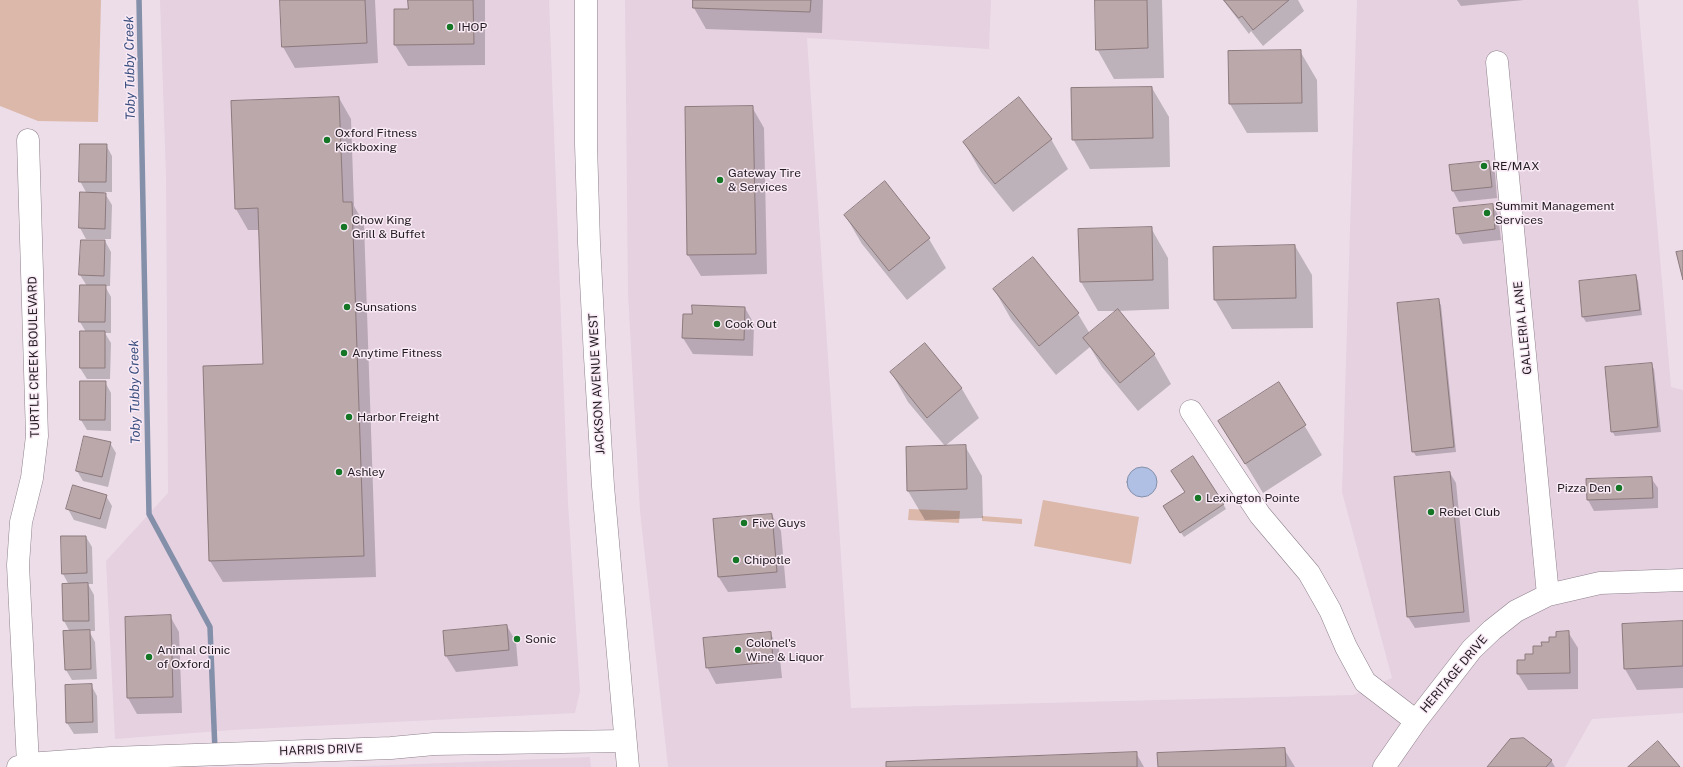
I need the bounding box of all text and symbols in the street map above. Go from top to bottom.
water label: Toby Tubby Creek [121,16,139,120]
place label: IHOP [458,20,487,34]
marker: IHOP [445,22,455,32]
place label: Oxford Fitness Kickboxing [335,126,417,154]
marker: Oxford Fitness Kickboxing [322,135,332,145]
place label: RE/MAX [1492,159,1539,173]
marker: RE/MAX [1479,161,1489,171]
place label: Gateway Tire & Services [728,166,801,194]
marker: Gateway Tire & Services [715,175,725,185]
place label: Summit Management Services [1495,199,1615,227]
marker: Summit Management Services [1482,208,1492,218]
place label: Chow King Grill & Buffet [352,213,425,241]
marker: Chow King Grill & Buffet [339,222,349,232]
street label: TURTLE CREEK BOULEVARD [25,276,43,438]
street label: GALLERIA LANE [1511,281,1535,375]
place label: Sunsations [355,300,417,314]
marker: Sunsations [342,302,352,312]
street label: JACKSON AVENUE WEST [586,313,608,455]
place label: Cook Out [725,317,777,331]
marker: Cook Out [712,319,722,329]
water label: Toby Tubby Creek [126,340,144,444]
place label: Anytime Fitness [352,346,442,360]
marker: Anytime Fitness [339,348,349,358]
place label: Harbor Freight [357,410,439,424]
marker: Harbor Freight [344,412,354,422]
place label: Ashley [347,465,385,479]
marker: Ashley [334,467,344,477]
place label: Pizza Den [1557,481,1611,495]
marker: Pizza Den [1614,483,1624,493]
place label: Lexington Pointe [1206,491,1300,505]
marker: Lexington Pointe [1193,493,1203,503]
place label: Rebel Club [1439,505,1500,519]
marker: Rebel Club [1426,507,1436,517]
place label: Five Guys [752,516,806,530]
marker: Five Guys [739,518,749,528]
place label: Chipotle [744,553,791,567]
marker: Chipotle [731,555,741,565]
place label: Sonic [525,632,556,646]
street label: HERITAGE DRIVE [1417,632,1491,716]
marker: Sonic [512,634,522,644]
place label: Colonel's Wine & Liquor [746,636,824,664]
place label: Animal Clinic of Oxford [157,643,230,671]
marker: Colonel's Wine & Liquor [733,645,743,655]
marker: Animal Clinic of Oxford [144,652,154,662]
street label: HARRIS DRIVE [279,741,363,759]

